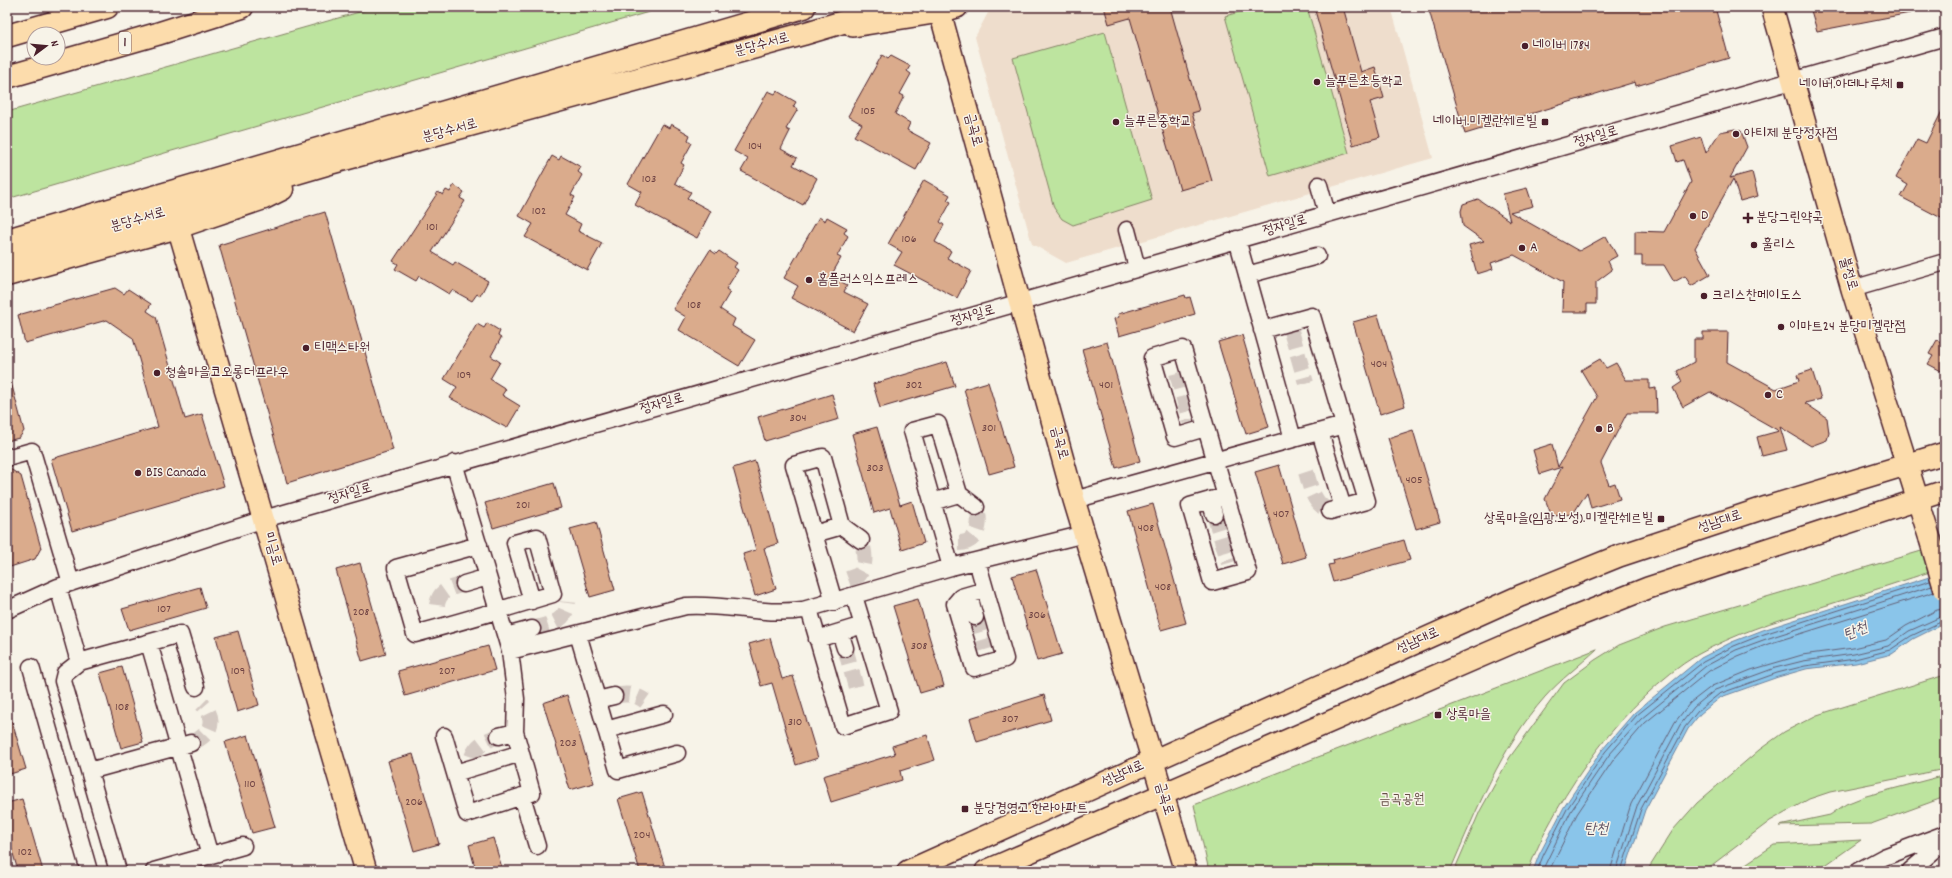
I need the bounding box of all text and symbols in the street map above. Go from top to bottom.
north arrow [26,26,66,66]
street label: 분당수서로 [732,28,792,62]
road number: 1 [119,32,131,54]
place label: 네이버 1784 [1533,36,1590,56]
text: N [45,39,62,49]
marker: 네이버 1784 [1520,41,1530,51]
place label: 늘푸른초등학교 [1325,72,1404,92]
place label: 네이버.아데나루체 [1800,75,1892,95]
marker: 늘푸른초등학교 [1312,77,1322,87]
marker: 네이버.아데나루체 [1895,80,1905,90]
house number: 105 [861,103,875,120]
street label: 금곡로 [959,111,987,149]
place label: 늘푸른중학교 [1124,112,1192,132]
place label: 네이버.미켈란쉐르빌 [1433,112,1538,132]
street label: 분당수서로 [420,114,480,148]
marker: 늘푸른중학교 [1111,117,1121,127]
marker: 네이버.미켈란쉐르빌 [1540,117,1550,127]
street label: 정자일로 [1572,121,1620,153]
place label: 아티제 분당정자점 [1744,124,1837,144]
marker: 아티제 분당정자점 [1731,129,1741,139]
house number: 104 [748,138,762,155]
house number: 103 [642,171,656,188]
street label: 분당수서로 [108,203,168,237]
house number: 102 [532,203,546,220]
place label: D [1701,206,1708,226]
place label: 분당그린약국 [1756,208,1824,228]
street label: 정자일로 [1261,210,1309,242]
marker: D [1688,211,1698,221]
marker: 분당그린약국 [1743,213,1753,223]
house number: 101 [426,219,438,236]
house number: 106 [901,231,917,248]
place label: 훌리스 [1762,235,1796,255]
place label: A [1530,238,1538,258]
marker: 훌리스 [1749,240,1759,250]
marker: A [1517,243,1527,253]
street label: 불정로 [1834,255,1862,293]
place label: 홈플러스익스프레스 [817,270,918,290]
marker: 홈플러스익스프레스 [804,275,814,285]
place label: 크리스찬메이도스 [1712,286,1802,306]
marker: 크리스찬메이도스 [1699,291,1709,301]
house number: 108 [687,297,701,314]
street label: 정자일로 [949,300,997,332]
place label: 이마트24 분당미켈란점 [1789,317,1906,337]
marker: 이마트24 분당미켈란점 [1776,322,1786,332]
place label: 티맥스타워 [314,338,370,358]
marker: 티맥스타워 [301,343,311,353]
house number: 404 [1371,356,1387,373]
place label: 청솔마을코오롱더프라우 [165,363,289,383]
house number: 109 [457,367,471,384]
marker: 청솔마을코오롱더프라우 [152,368,162,378]
house number: 302 [905,377,923,394]
house number: 401 [1099,377,1113,394]
place label: C [1776,385,1783,405]
street label: 정자일로 [638,388,686,420]
marker: C [1763,390,1773,400]
house number: 304 [790,410,806,427]
place label: B [1607,419,1614,439]
house number: 301 [982,420,996,437]
street label: 금곡로 [1045,424,1073,462]
marker: B [1594,424,1604,434]
house number: 303 [866,460,884,477]
place label: BIS Canada [146,463,206,483]
marker: BIS Canada [133,468,143,478]
house number: 405 [1405,472,1423,489]
street label: 정자일로 [326,478,374,510]
house number: 201 [516,497,530,514]
house number: 407 [1273,506,1289,523]
street label: 성남대로 [1695,506,1745,538]
place label: 상록마을(임광.보성).미켈란쉐르빌 [1484,509,1654,529]
marker: 상록마을(임광.보성).미켈란쉐르빌 [1656,514,1666,524]
house number: 408 [1138,520,1154,537]
street label: 미금로 [258,530,286,568]
house number: 408 [1155,579,1171,596]
house number: 107 [157,601,171,618]
house number: 208 [353,604,369,621]
house number: 306 [1028,607,1046,624]
water label: 탄천 [1841,616,1873,647]
street label: 성남대로 [1393,623,1443,659]
house number: 308 [911,638,928,655]
house number: 109 [231,663,245,680]
house number: 207 [439,663,456,680]
house number: 108 [115,699,129,716]
place label: 상록마을 [1446,705,1491,725]
marker: 상록마을 [1433,710,1443,720]
house number: 307 [1002,711,1019,728]
house number: 310 [788,714,802,731]
house number: 203 [559,735,577,752]
street label: 성남대로 [1098,756,1148,792]
house number: 110 [244,776,256,793]
street label: 금곡로 [1149,780,1179,818]
park label: 금곡공원 [1379,790,1425,810]
house number: 206 [405,794,423,811]
place label: 분당경영고.한라아파트 [973,799,1088,819]
marker: 분당경영고.한라아파트 [960,804,970,814]
water label: 탄천 [1584,819,1610,841]
house number: 204 [634,827,650,844]
house number: 102 [18,844,32,861]

